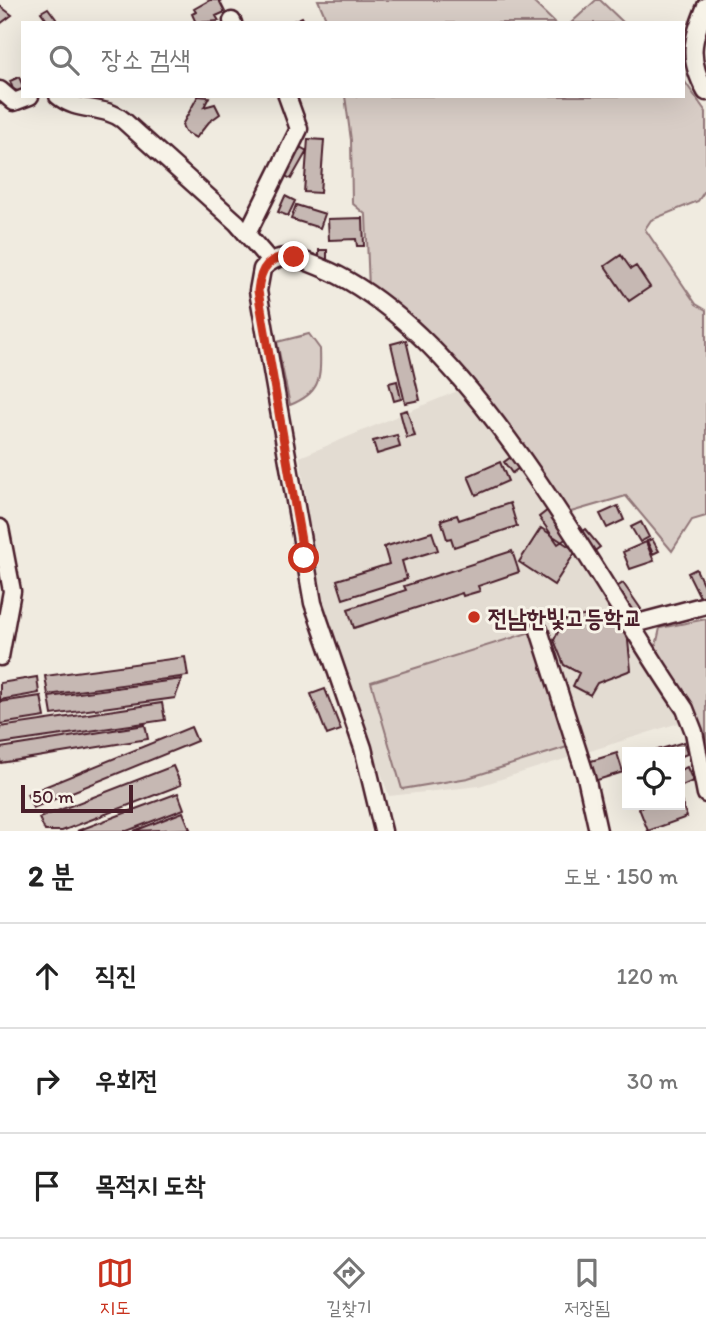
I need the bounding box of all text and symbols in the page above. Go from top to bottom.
search box [21,21,685,98]
icon: search [45,41,83,79]
text: 장소 검색 [101,43,191,75]
route end [278,241,309,272]
route start [288,542,319,573]
place label: 전남한빛고등학교 [488,603,643,632]
marker: 전남한빛고등학교 [466,609,482,625]
map controls [622,747,685,810]
button: locate [622,747,685,810]
scale bar [21,782,133,814]
text: 50 m [32,785,74,808]
text: 2 분 [28,857,75,894]
text: 도보 · 150 m [564,862,678,890]
icon: ahead [28,957,66,995]
text: 직진 [95,959,137,991]
text: 120 m [617,962,678,990]
icon: right [28,1062,66,1100]
text: 우회전 [95,1064,158,1096]
text: 30 m [627,1067,678,1095]
icon: arrive [28,1167,66,1205]
text: 목적지 도착 [95,1169,205,1201]
tab: 지도 [96,1254,134,1321]
tab: 길찾기 [326,1254,372,1321]
tab: 저장됨 [564,1254,610,1321]

